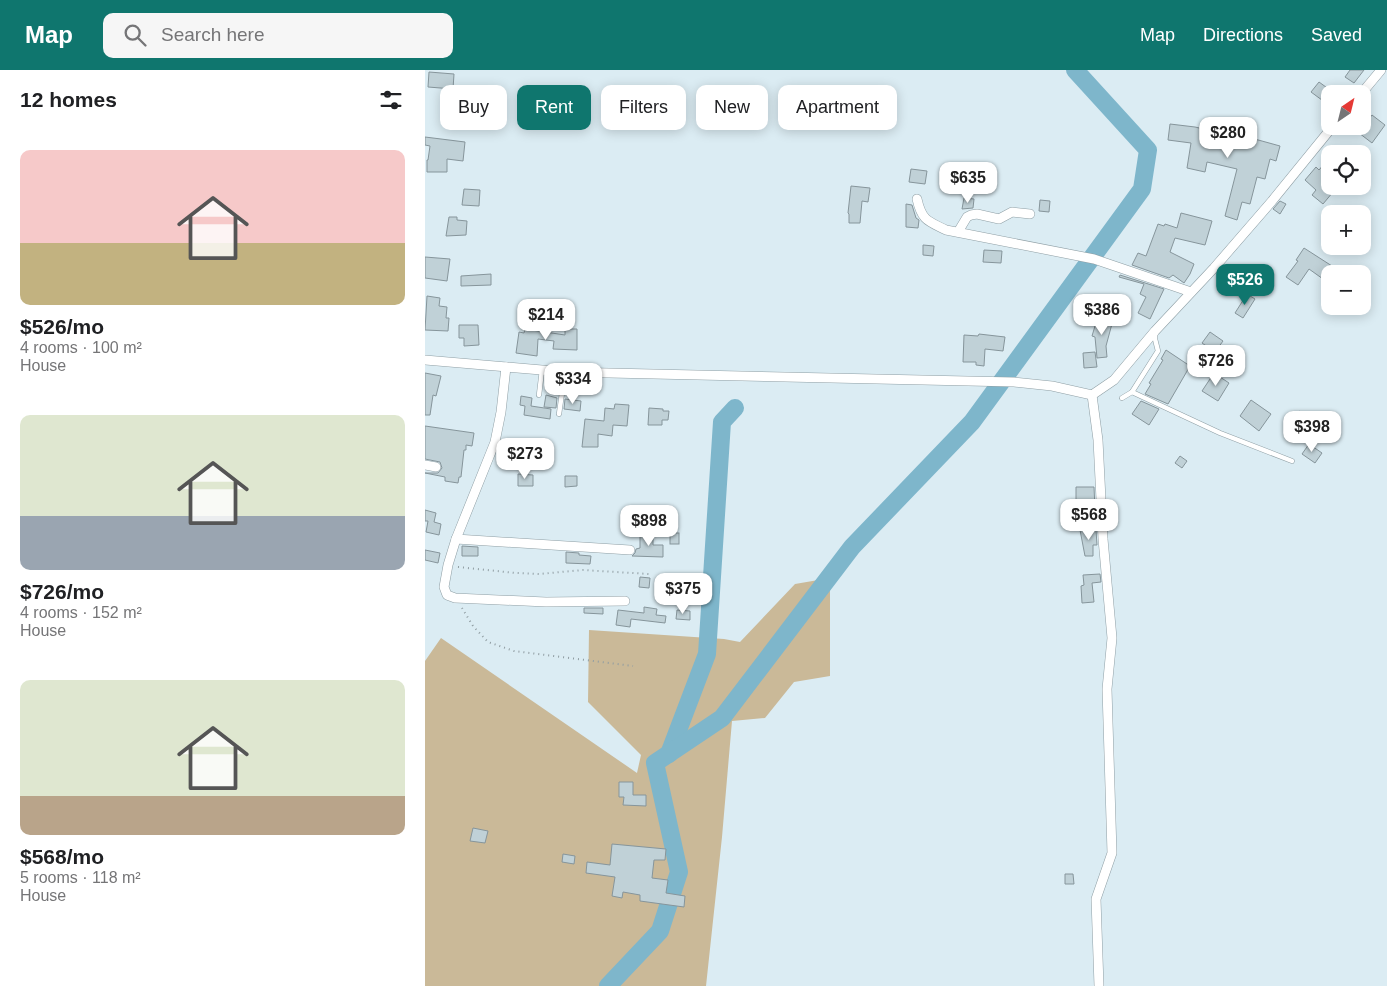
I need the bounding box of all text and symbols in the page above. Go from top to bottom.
search box [103,13,453,58]
text: Map [25,21,73,48]
icon: search [121,21,149,49]
text: Search here [161,24,265,45]
text: Map [1140,25,1175,45]
text: Directions [1203,25,1283,45]
text: Saved [1311,25,1362,45]
chip: Buy [440,85,507,130]
chip: Rent [517,85,591,130]
chip: Filters [601,85,686,130]
chip: New [696,85,768,130]
chip: Apartment [778,85,897,130]
north arrow [1321,85,1371,135]
map controls [1321,85,1371,315]
icon: filters [377,86,405,114]
text: 12 homes [20,88,117,111]
pin: $280 [1198,116,1258,159]
text: $280 [1210,124,1246,141]
button: locate [1321,145,1371,195]
pin: $635 [938,162,998,204]
text: $635 [950,169,986,186]
icon: home [168,183,258,273]
button: + [1321,205,1371,255]
pin: $526 [1215,264,1275,306]
button: − [1321,265,1371,315]
text: $526 [1227,271,1263,288]
pin: $386 [1072,294,1132,336]
pin: $214 [516,298,576,341]
text: $386 [1084,301,1120,318]
text: $214 [528,306,564,323]
text: $526/mo [20,315,104,338]
text: 4 rooms · 100 m² [20,339,142,356]
pin: $726 [1186,344,1246,387]
text: $726 [1198,352,1234,369]
text: House [20,357,66,374]
pin: $334 [543,362,603,405]
text: $334 [555,370,591,387]
pin: $398 [1282,410,1342,453]
text: $398 [1294,418,1330,435]
pin: $273 [495,438,555,480]
text: $273 [507,445,543,462]
icon: home [168,448,258,538]
pin: $568 [1059,498,1119,541]
pin: $898 [619,504,679,547]
text: $568 [1071,506,1107,523]
text: $898 [631,512,667,529]
pin: $375 [653,572,713,615]
text: $726/mo [20,580,104,603]
text: $375 [665,580,701,597]
text: 4 rooms · 152 m² [20,604,142,621]
text: House [20,622,66,639]
icon: home [168,713,258,803]
text: $568/mo [20,845,104,868]
text: 5 rooms · 118 m² [20,869,141,886]
text: House [20,887,66,904]

